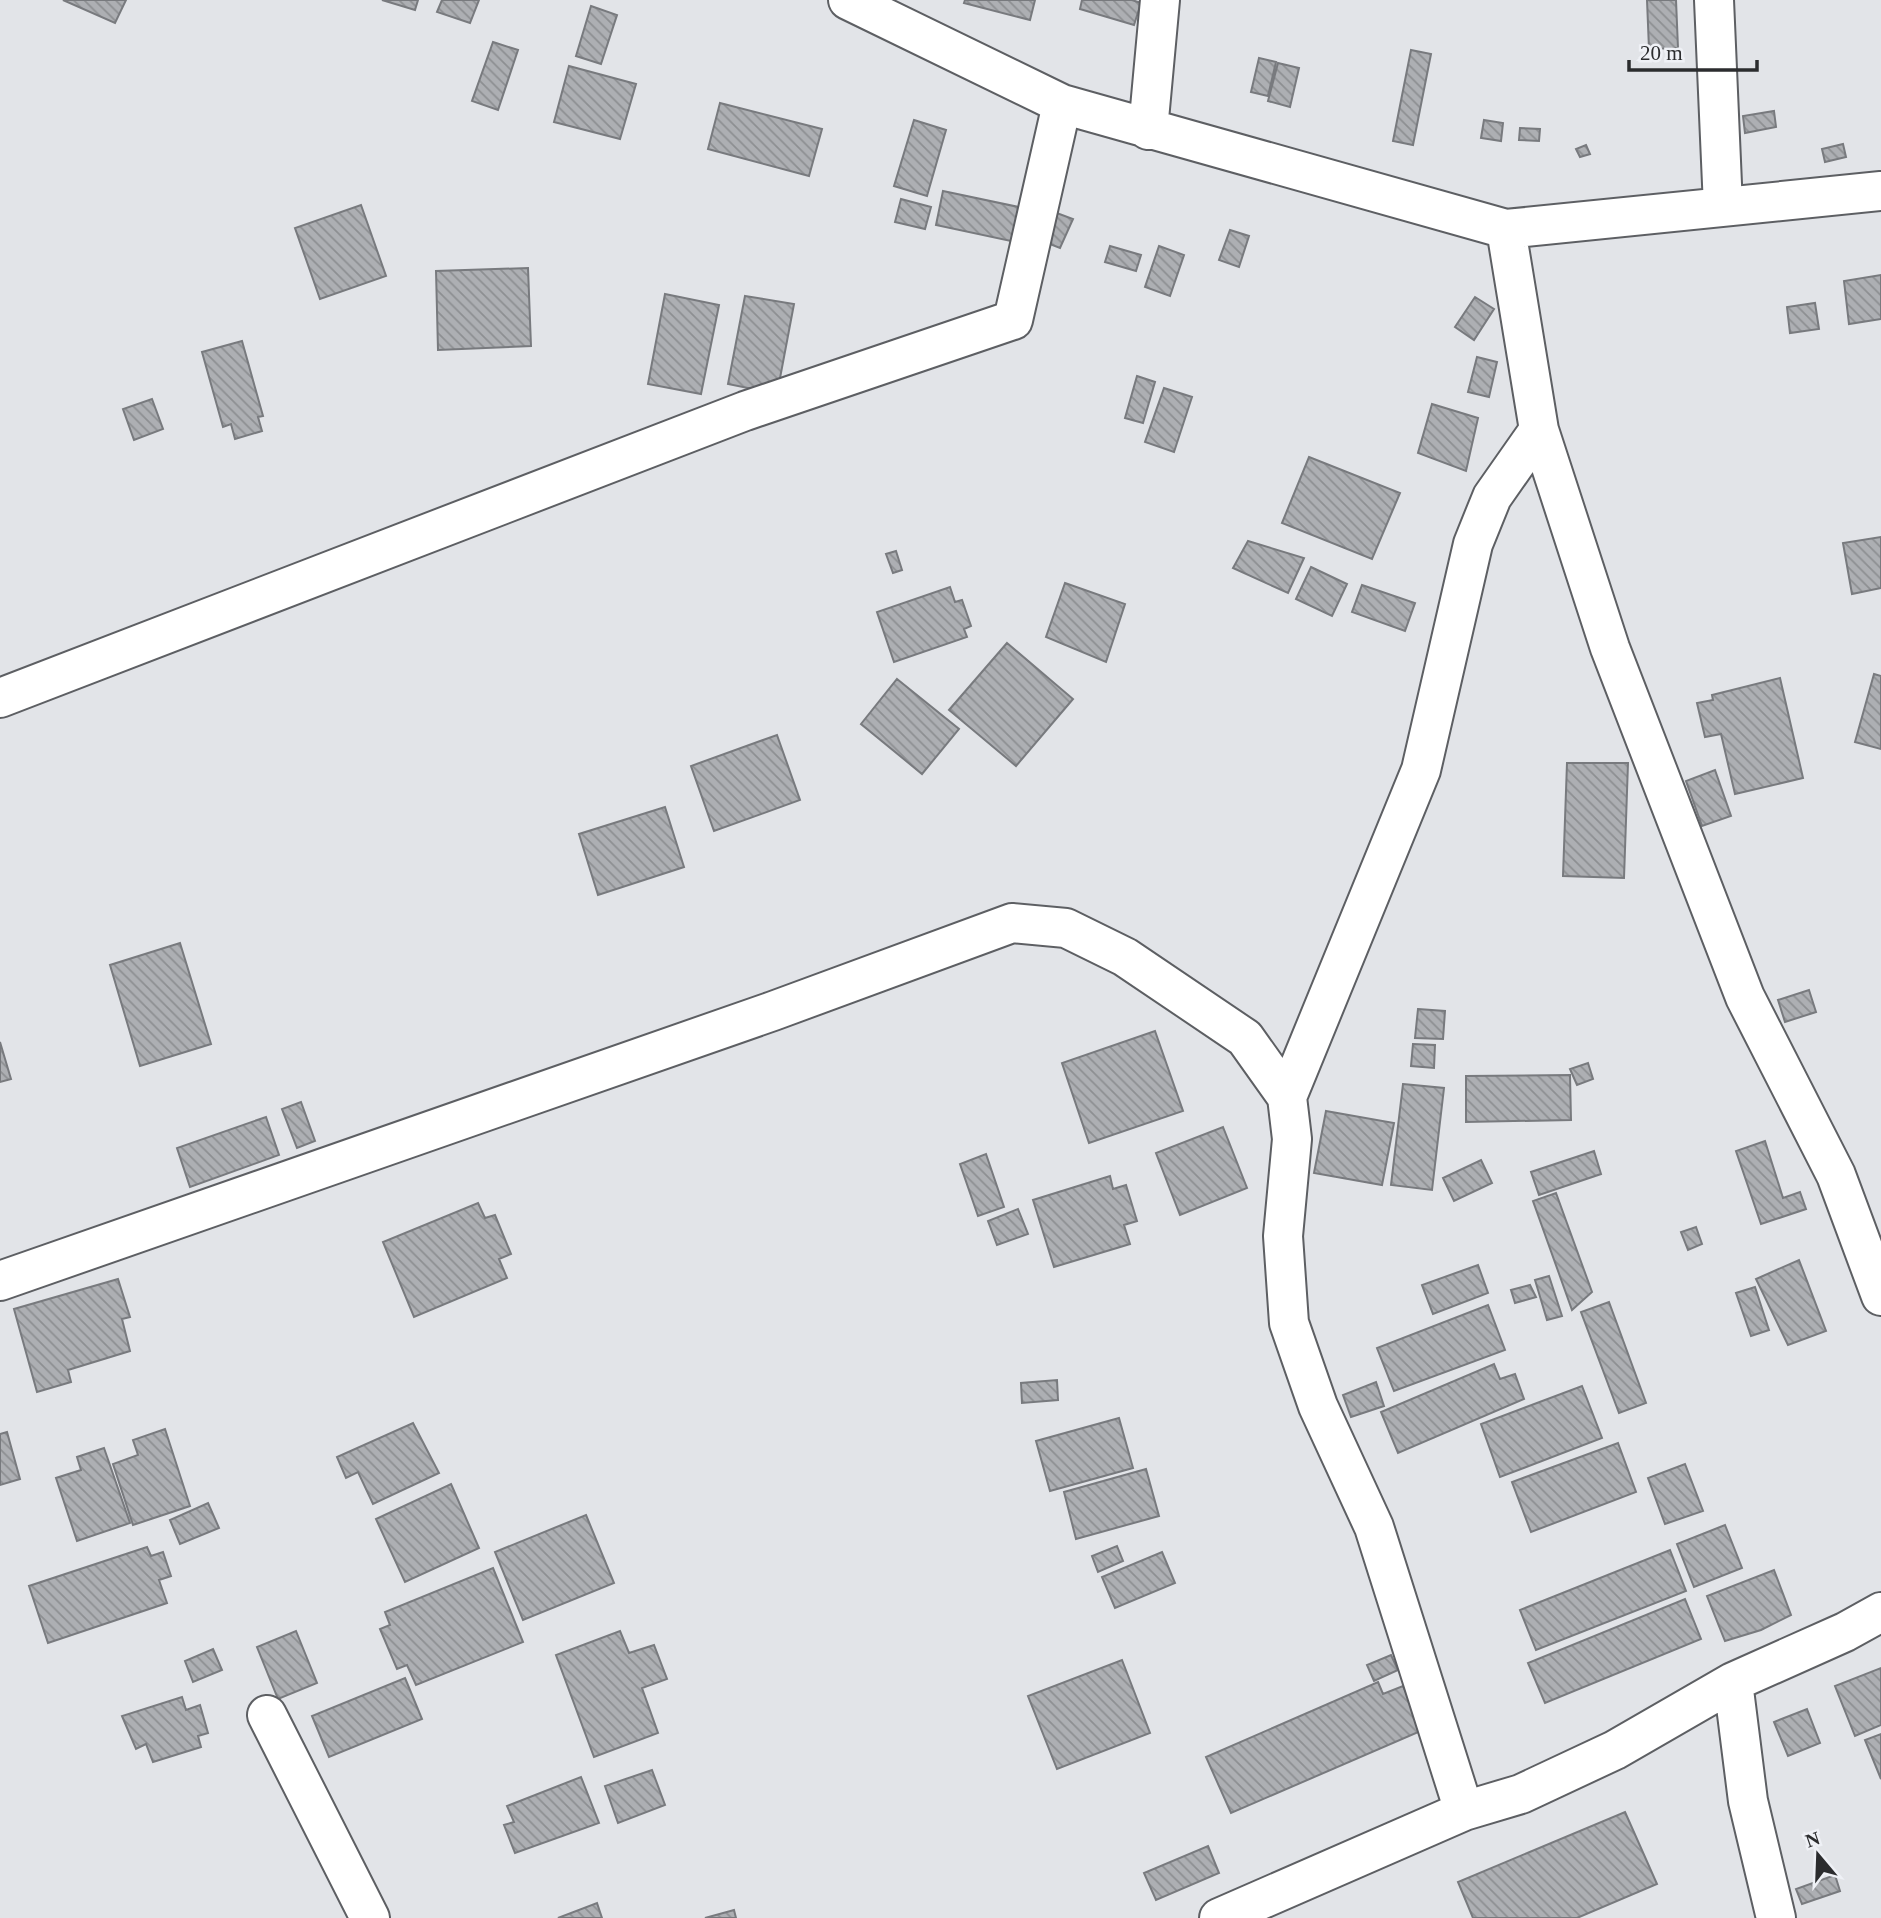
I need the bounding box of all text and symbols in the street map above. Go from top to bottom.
scale bar [1629,28,1757,72]
text: 20 m [1640,41,1683,65]
north arrow [1783,1820,1853,1890]
text: N [1803,1827,1823,1852]

